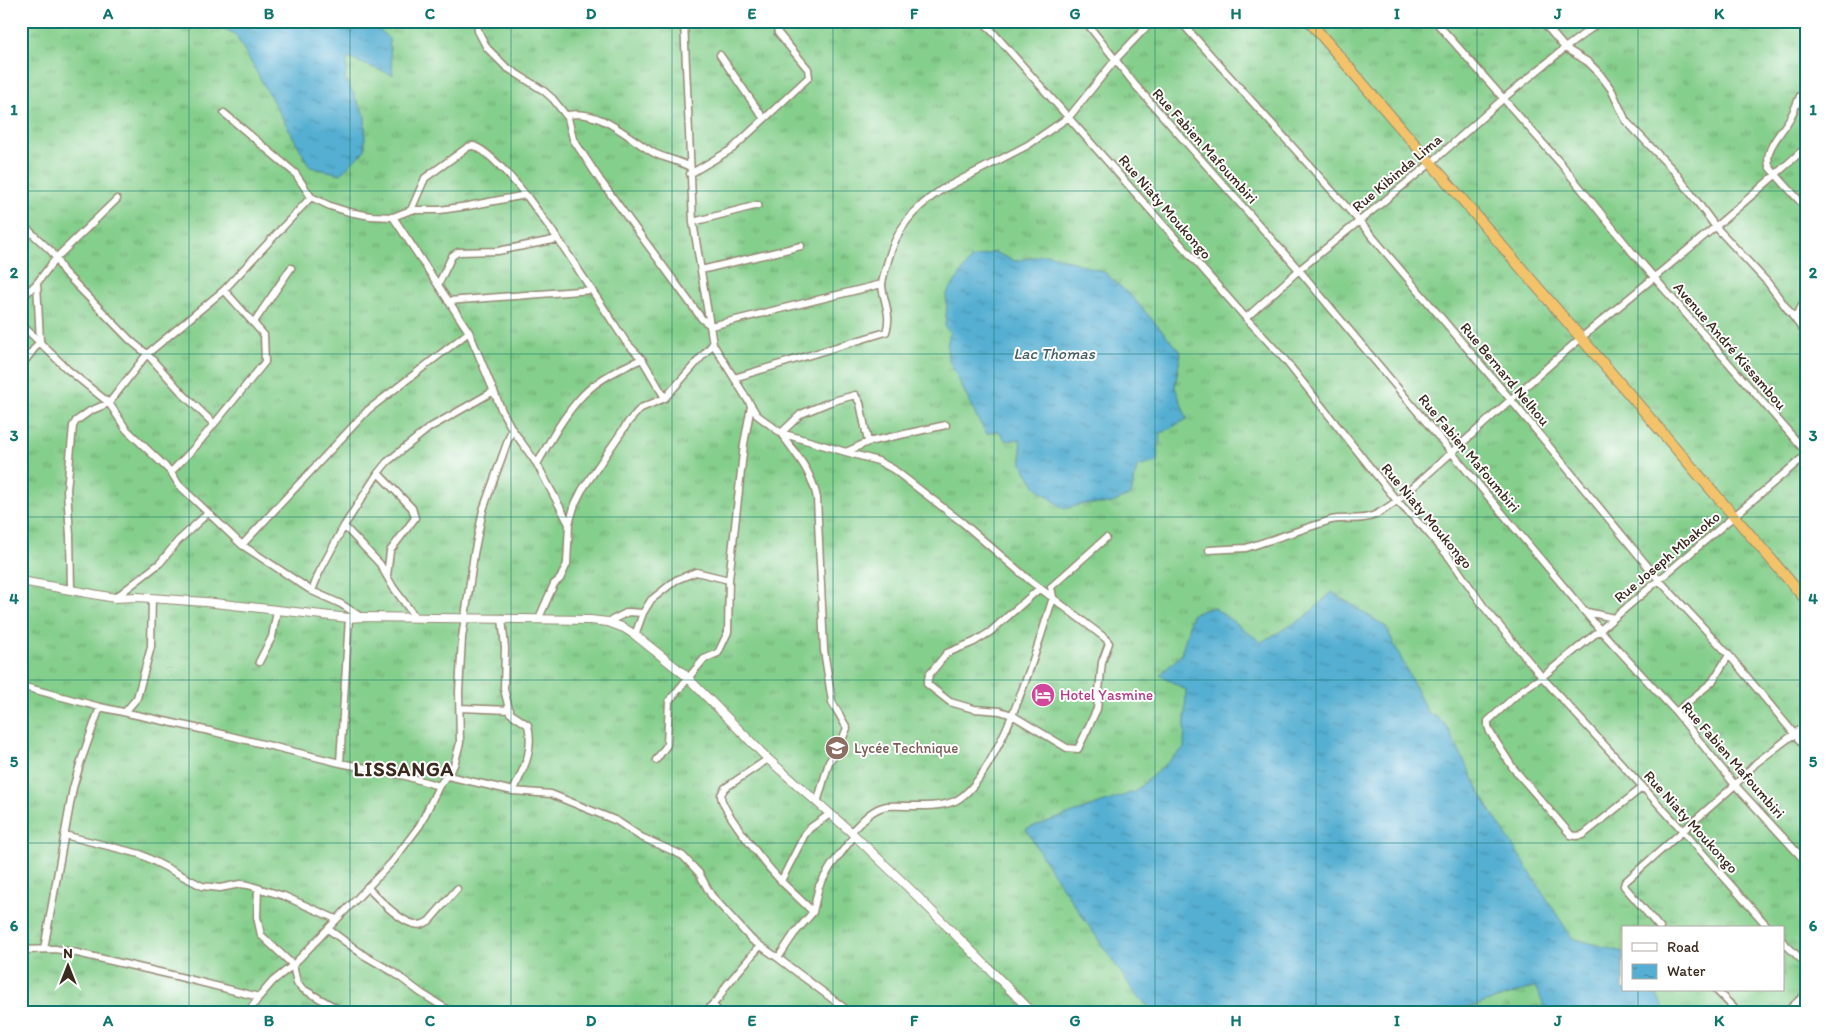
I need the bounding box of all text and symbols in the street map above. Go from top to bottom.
text: A [102,4,114,23]
text: B [264,4,275,23]
text: C [425,4,436,23]
text: D [586,4,597,23]
text: E [748,4,757,23]
text: F [910,4,919,23]
text: G [1069,4,1081,23]
text: H [1230,4,1242,23]
text: I [1394,4,1400,23]
text: J [1553,4,1562,23]
text: K [1714,4,1725,23]
street label: Rue Fabien Mafoumbiri [1149,85,1261,207]
text: 1 [10,100,18,119]
text: 1 [1809,100,1817,119]
street label: Rue Kibinda Lima [1349,130,1446,216]
street label: Rue Niaty Moukongo [1115,151,1215,263]
text: 2 [10,263,19,282]
text: 2 [1809,263,1818,282]
street label: Avenue André Kissambou [1670,279,1790,413]
street label: Rue Bernard Nelhou [1457,319,1553,429]
water label: Lac Thomas [1013,344,1096,363]
street label: Rue Fabien Mafoumbiri [1414,390,1524,516]
text: 3 [10,426,19,445]
text: 3 [1809,426,1818,445]
street label: Rue Niaty Moukongo [1378,460,1476,572]
street label: Rue Joseph Mbakoko [1610,507,1724,607]
text: 4 [9,589,19,608]
text: 4 [1808,589,1818,608]
hotel icon: Hotel Yasmine [1030,682,1056,708]
place label: Hotel Yasmine [1060,686,1153,704]
street label: Rue Fabien Mafoumbiri [1677,698,1789,822]
school or university icon: Lycée Technique [824,735,850,761]
place label: Lycée Technique [854,739,958,757]
text: 5 [10,752,19,771]
text: 5 [1809,752,1818,771]
district label: LISSANGA [354,757,454,781]
street label: Rue Niaty Moukongo [1640,767,1742,877]
text: 6 [10,916,19,935]
text: 6 [1809,916,1818,935]
legend [1622,926,1784,992]
text: Road [1667,938,1700,956]
north arrow [42,942,92,992]
text: N [63,945,73,962]
text: Water [1667,962,1706,980]
text: A [102,1011,114,1030]
text: B [264,1011,275,1030]
text: C [425,1011,436,1030]
text: D [586,1011,597,1030]
text: E [748,1011,757,1030]
text: F [910,1011,919,1030]
text: G [1069,1011,1081,1030]
text: H [1230,1011,1242,1030]
text: I [1394,1011,1400,1030]
text: J [1553,1011,1562,1030]
text: K [1714,1011,1725,1030]

